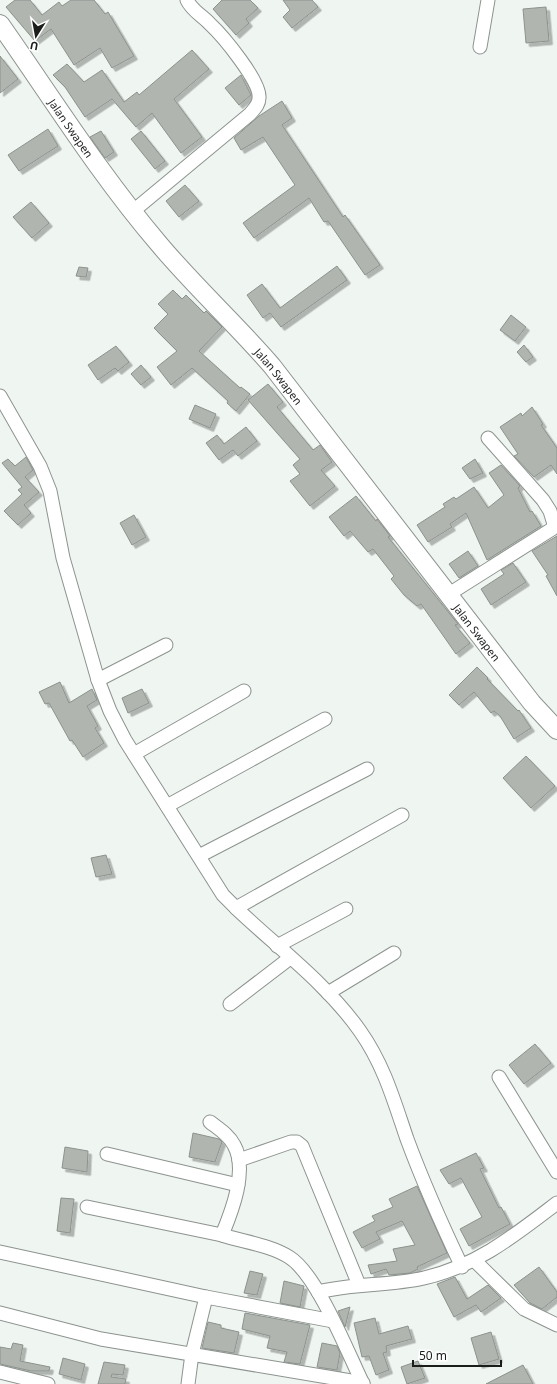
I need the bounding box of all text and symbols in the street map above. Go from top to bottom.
north arrow [16,16,56,56]
text: U [28,38,40,54]
street label: Jalan Swapen [45,95,97,160]
street label: Jalan Swapen [251,344,306,407]
street label: Jalan Swapen [450,600,504,664]
scale bar [413,1342,501,1368]
text: 50 m [419,1347,447,1364]

